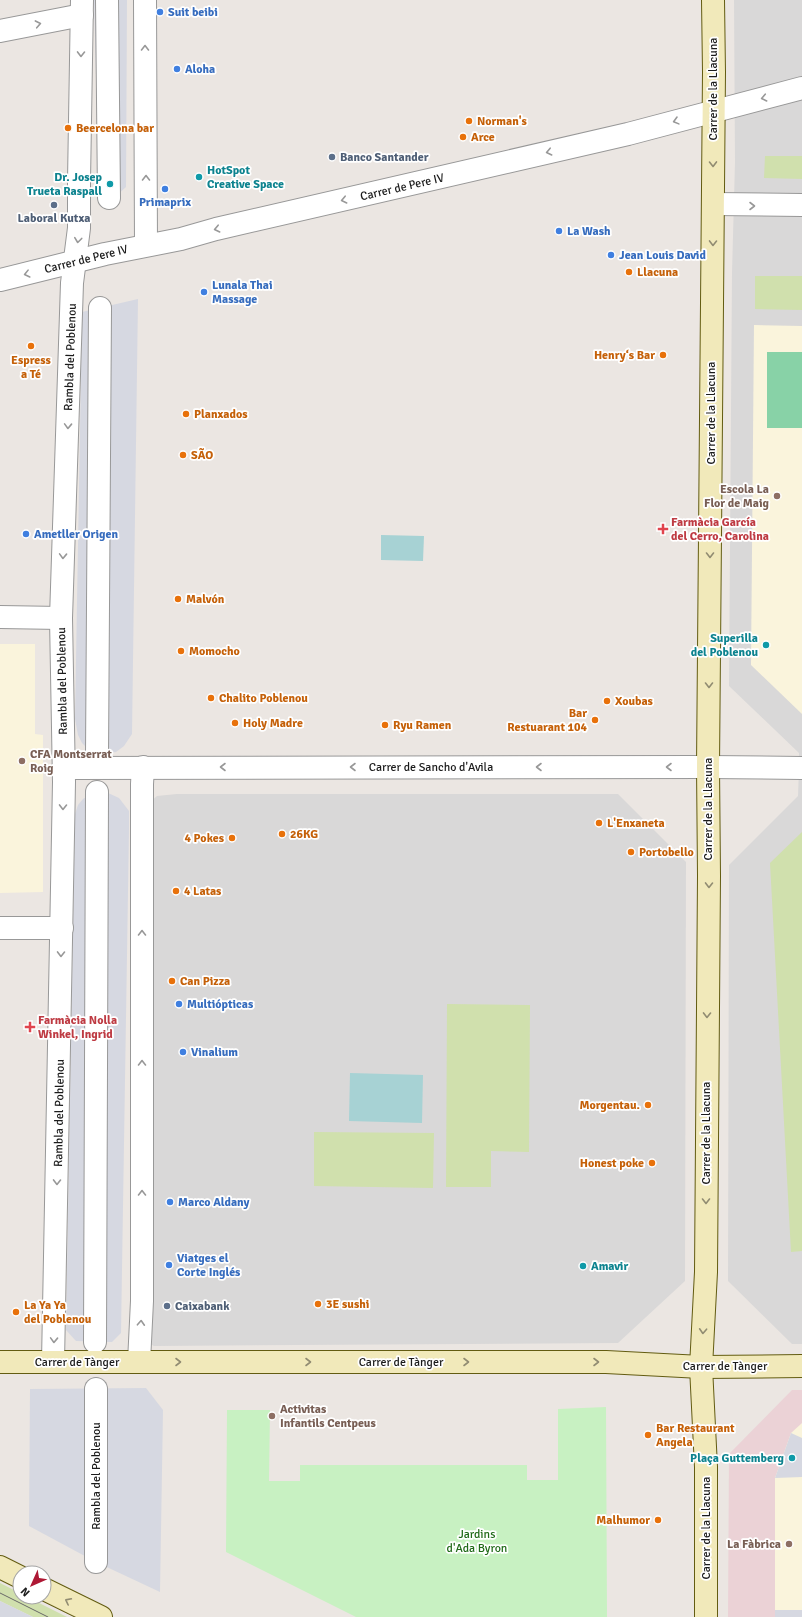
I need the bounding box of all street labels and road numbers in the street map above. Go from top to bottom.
street label: Carrer de la Llacuna [706,38,721,140]
street label: Carrer de Pere IV [359,171,446,204]
street label: Carrer de Pere IV [43,242,130,277]
street label: Rambla del Poblenou [61,303,80,411]
street label: Carrer de la Llacuna [704,362,719,464]
street label: Rambla del Poblenou [54,627,71,735]
street label: Carrer de la Llacuna [701,758,716,860]
street label: Carrer de Sancho d'Avila [369,760,493,775]
street label: Rambla del Poblenou [51,1059,68,1167]
street label: Carrer de la Llacuna [699,1082,714,1184]
street label: Carrer de Tànger [35,1355,120,1370]
street label: Carrer de Tànger [359,1355,444,1370]
street label: Carrer de Tànger [683,1359,768,1374]
street label: Rambla del Poblenou [89,1422,104,1530]
street label: Carrer de la Llacuna [699,1477,714,1579]

